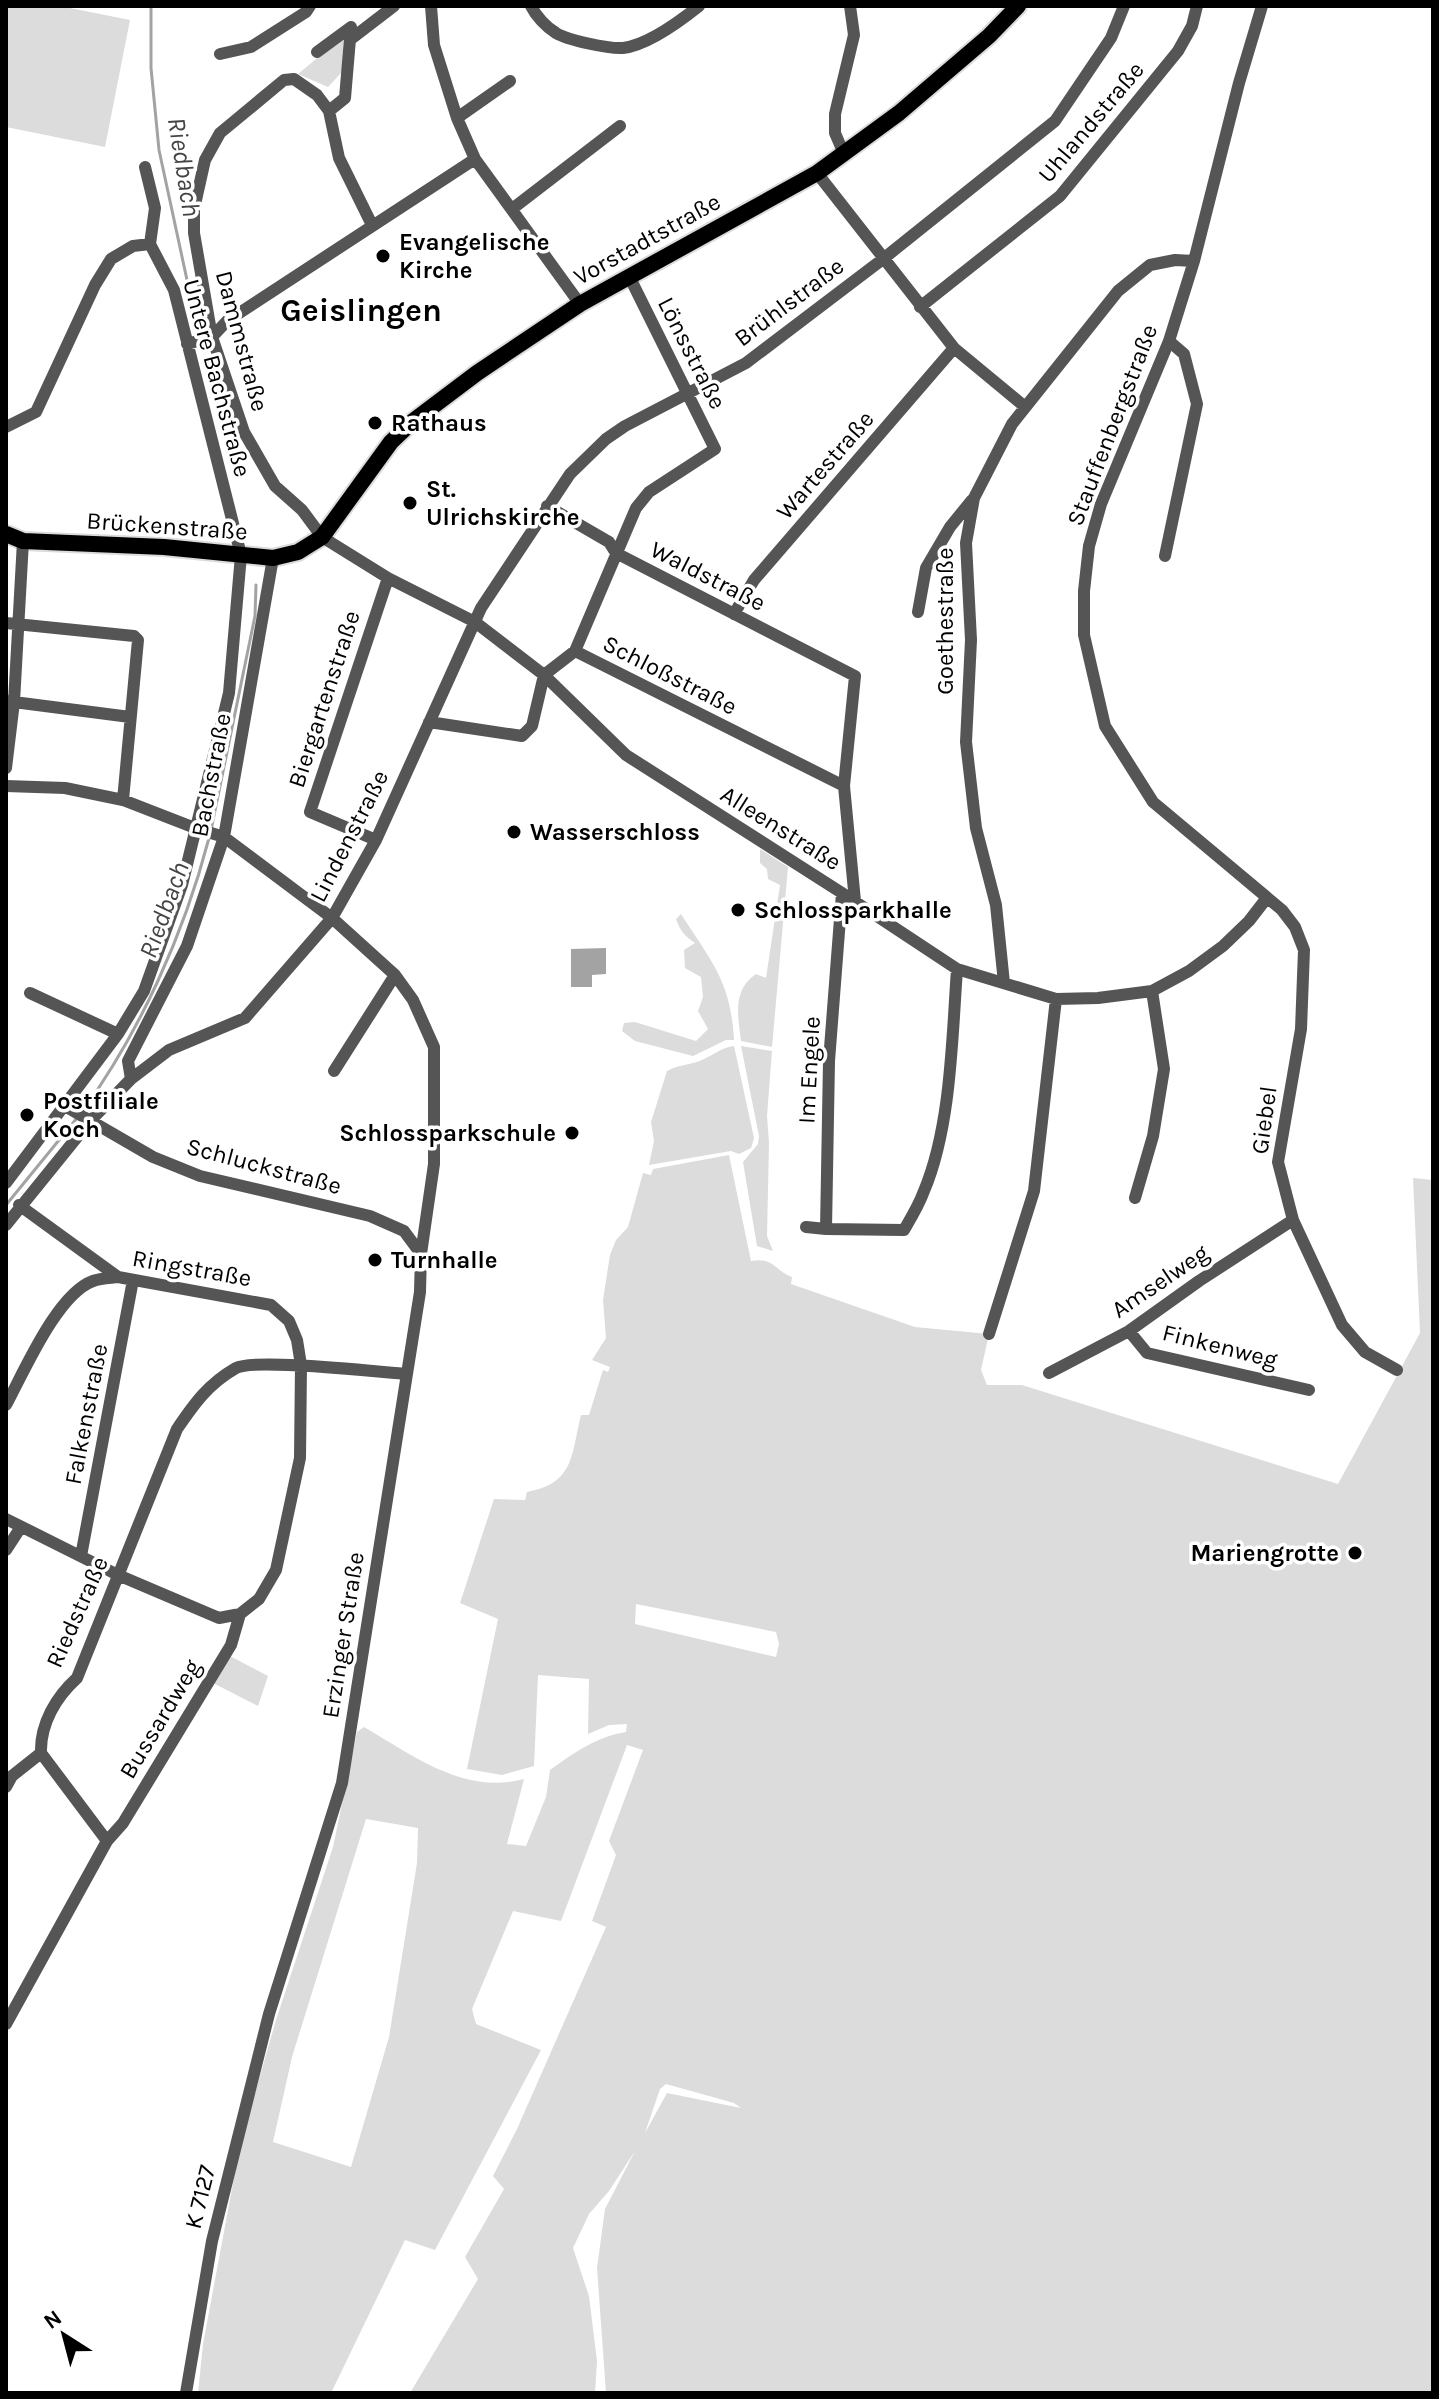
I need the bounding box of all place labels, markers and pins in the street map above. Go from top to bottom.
place label: Evangelische Kirche [399,228,549,284]
marker: Evangelische Kirche [374,247,392,265]
place label: Rathaus [391,409,487,437]
marker: Rathaus [366,414,384,432]
place label: St. Ulrichskirche [426,475,579,531]
marker: St. Ulrichskirche [401,494,419,512]
place label: Wasserschloss [530,818,700,846]
marker: Wasserschloss [505,823,523,841]
place label: Schlossparkhalle [754,896,952,924]
marker: Schlossparkhalle [729,901,747,919]
place label: Postfiliale Koch [43,1087,159,1143]
marker: Postfiliale Koch [18,1106,36,1124]
place label: Schlossparkschule [339,1119,556,1147]
marker: Schlossparkschule [563,1124,581,1142]
place label: Turnhalle [391,1246,498,1274]
marker: Turnhalle [366,1251,384,1269]
place label: Mariengrotte [1190,1539,1339,1567]
marker: Mariengrotte [1346,1544,1364,1562]

